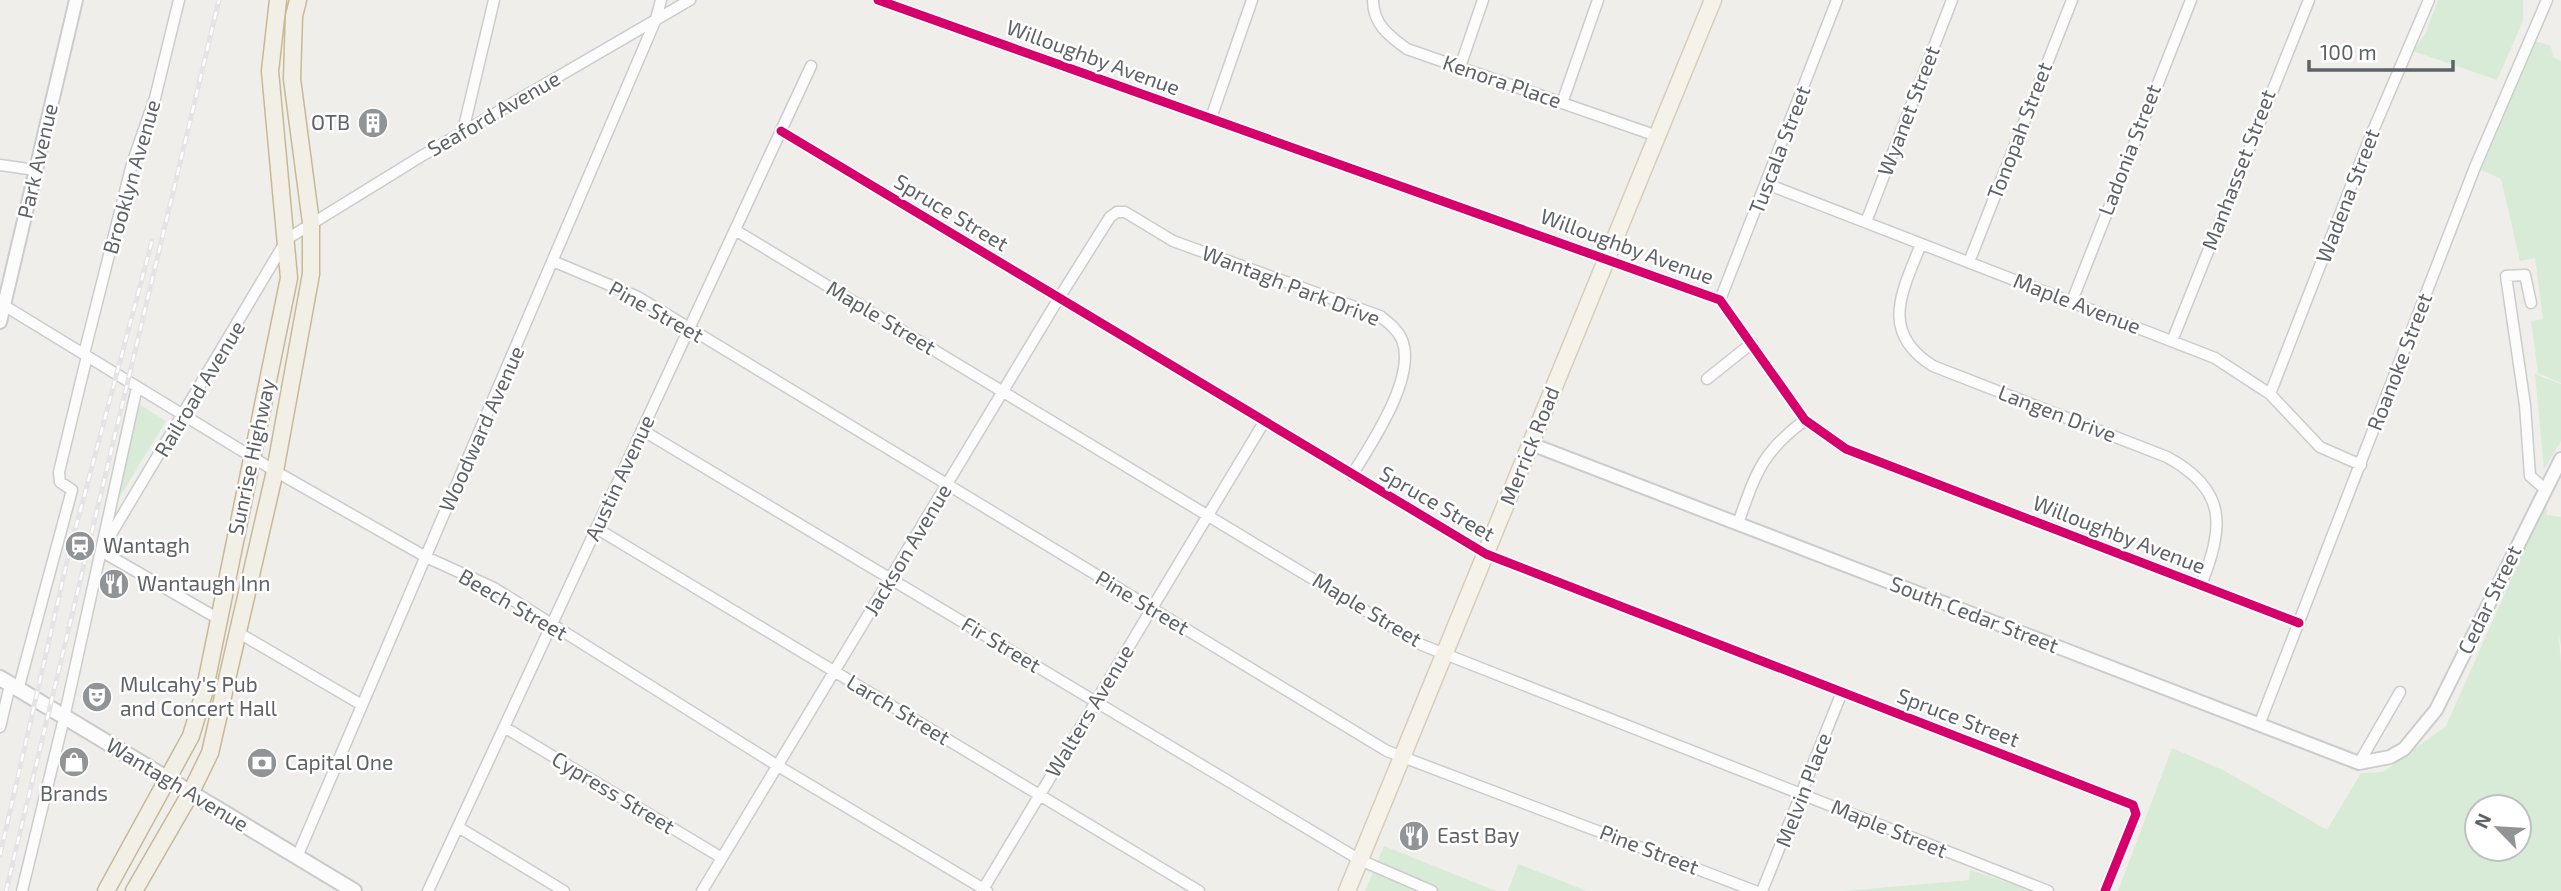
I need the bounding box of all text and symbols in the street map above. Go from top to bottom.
street label: Willoughby Avenue [1004,14,1184,100]
scale bar [2309,28,2452,72]
text: 100 m [2320,39,2377,64]
street label: Wyanet Street [1871,42,1944,179]
street label: Kenora Place [1440,49,1565,113]
street label: Tonopah Street [1981,58,2056,203]
street label: Seaford Avenue [422,65,564,161]
street label: Ladonia Street [2092,80,2165,218]
street label: Tuscala Street [1743,82,1815,217]
street label: Manhasset Street [2196,86,2280,253]
street label: Brooklyn Avenue [97,97,165,257]
street label: Park Avenue [11,101,62,221]
building icon: OTB [356,106,390,140]
place label: OTB [311,109,350,134]
street label: Wadena Street [2310,125,2384,266]
street label: Spruce Street [890,168,1013,256]
street label: Willoughby Avenue [1538,203,1718,289]
street label: Wantagh Park Drive [1199,239,1384,330]
street label: Maple Avenue [2010,267,2145,338]
street label: Maple Street [823,274,941,359]
street label: Pine Street [605,275,708,347]
street label: Roanoke Street [2361,289,2436,434]
street label: Railroad Avenue [148,316,249,461]
street label: Woodward Avenue [433,342,528,515]
street label: Sunrise Highway [222,376,279,537]
street label: Langen Drive [1995,379,2120,447]
street label: Merrick Road [1494,383,1564,508]
street label: Austin Avenue [579,411,659,544]
street label: Spruce Street [1376,460,1500,546]
street label: Jackson Avenue [858,479,956,620]
street label: Willoughby Avenue [2030,489,2209,578]
station icon: Wantagh [63,529,97,563]
place label: Wantagh [103,532,190,557]
street label: Cedar Street [2452,541,2526,658]
street label: Beech Street [455,563,572,645]
street label: Pine Street [1092,564,1194,639]
street label: Maple Street [1309,566,1427,651]
restaurant icon: Wantaugh Inn [97,567,131,601]
place label: Wantaugh Inn [137,570,270,595]
street label: South Cedar Street [1887,570,2062,657]
street label: Fir Street [958,610,1046,677]
street label: Walters Avenue [1039,639,1138,781]
street label: Larch Street [843,668,955,749]
place label: Mulcahy's Pub and Concert Hall [120,671,278,720]
theatre icon: Mulcahy's Pub and Concert Hall [80,680,114,714]
street label: Spruce Street [1894,682,2023,751]
street label: Melvin Place [1769,729,1836,850]
street label: Wantagh Avenue [102,731,253,836]
shop icon: Brands [57,745,91,779]
street label: Cypress Street [548,745,680,838]
bank icon: Capital One [245,746,279,780]
place label: Capital One [285,749,393,774]
place label: Brands [40,780,108,805]
street label: Maple Street [1828,793,1951,862]
north arrow [2463,793,2533,863]
text: N [2469,810,2495,832]
street label: Pine Street [1596,818,1703,879]
restaurant icon: East Bay [1397,819,1431,853]
place label: East Bay [1437,822,1519,847]

